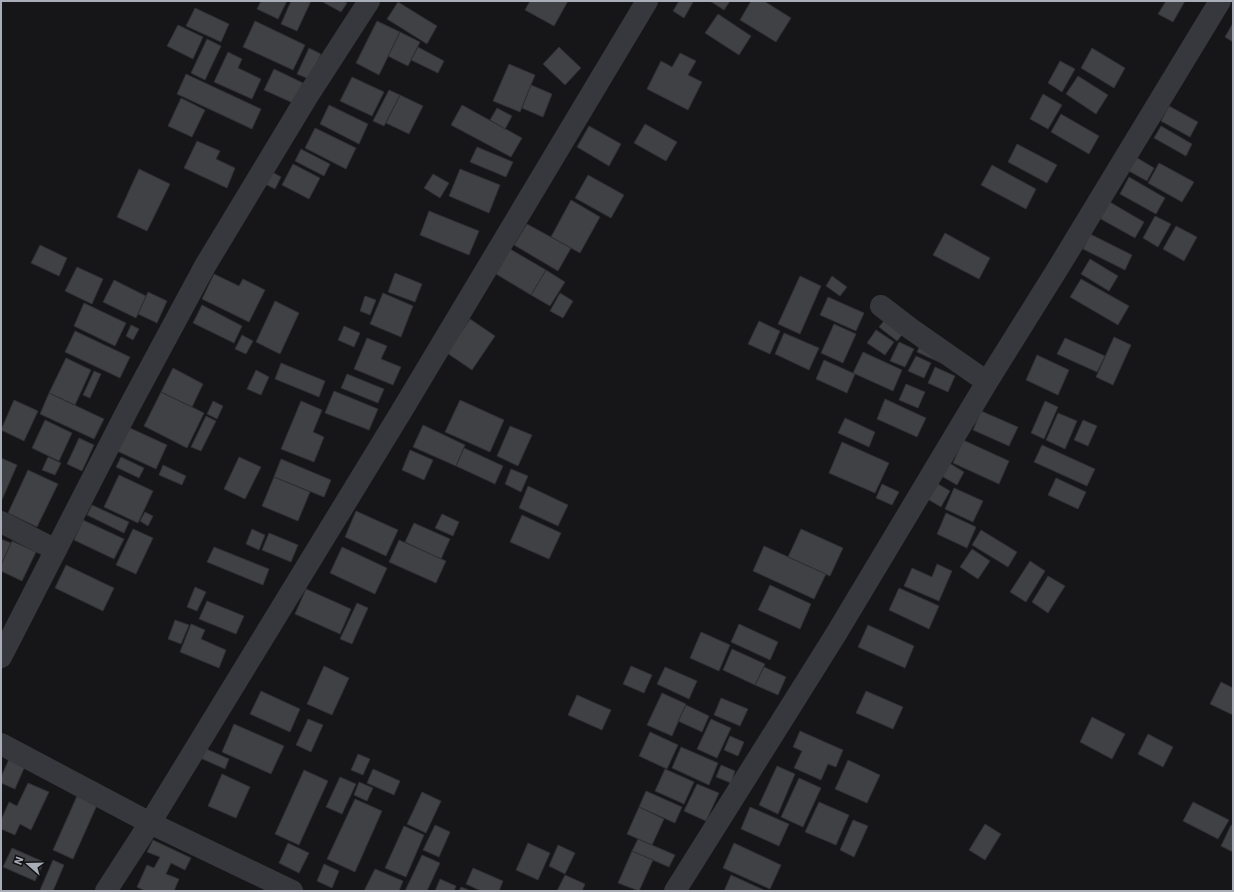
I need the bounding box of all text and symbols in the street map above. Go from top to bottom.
north arrow [8,844,48,884]
text: N [11,854,27,867]

